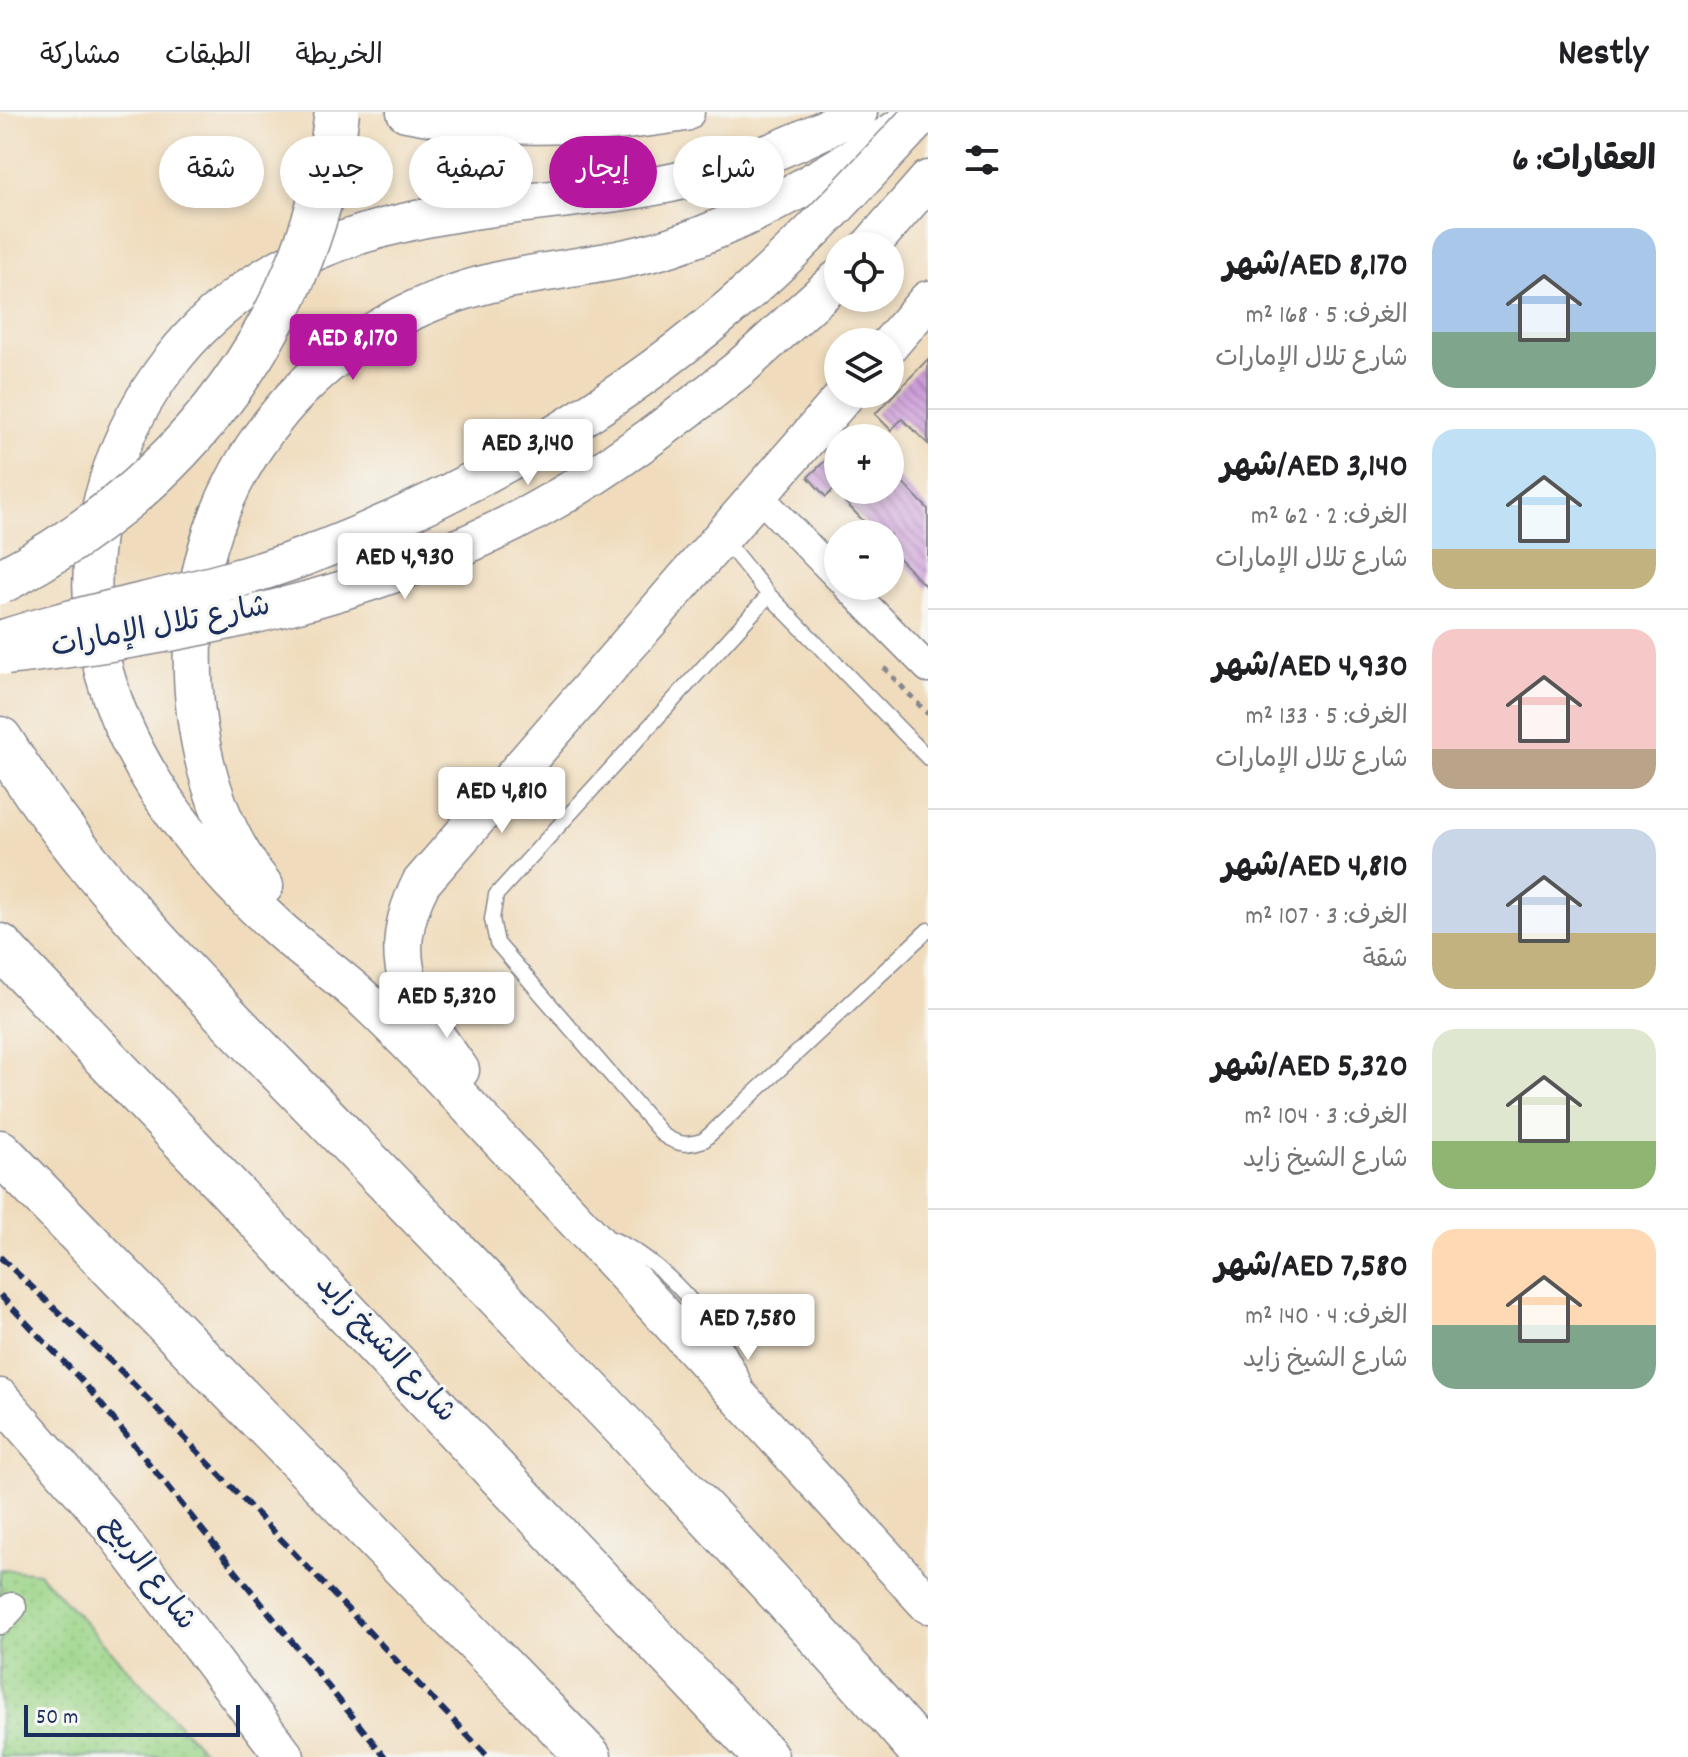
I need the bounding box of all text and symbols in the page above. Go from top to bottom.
text: Nestly [1558,28,1648,83]
text: مشاركة [40,38,121,78]
text: الطبقات [165,38,251,78]
text: الخريطة [295,38,383,78]
chip: شقة [159,136,264,208]
chip: جديد [280,136,393,208]
chip: تصفية [409,136,533,208]
chip: إيجار [549,136,657,208]
chip: شراء [673,136,784,208]
icon: filters [960,138,1004,182]
text: العقارات: 6 [1512,138,1656,187]
map controls [824,232,904,600]
button: locate [824,232,904,312]
text: AED 8,170/شهر [1223,243,1408,292]
icon: home [1496,260,1592,356]
text: الغرف: 5 · 168 m² [1246,298,1408,335]
pin: AED 8,170 [261,314,445,382]
text: AED 8,170 [308,321,398,358]
button: layers [824,328,904,408]
text: شارع تلال الإمارات [1215,341,1408,378]
pin: AED 3,140 [436,419,620,487]
button: + [824,424,904,504]
text: AED 3,140 [482,426,574,463]
text: AED 3,140/شهر [1221,444,1408,493]
icon: home [1496,461,1592,557]
text: الغرف: 2 · 62 m² [1251,499,1408,536]
button: − [824,520,904,600]
pin: AED 4,930 [313,533,497,601]
text: AED 4,930 [356,540,454,577]
text: شارع تلال الإمارات [1215,542,1408,579]
street label: شارع تلال الإمارات [48,587,274,671]
text: AED 4,930/شهر [1213,644,1408,693]
icon: home [1496,661,1592,757]
text: الغرف: 5 · 133 m² [1246,699,1408,736]
text: شارع تلال الإمارات [1215,742,1408,779]
pin: AED 4,810 [410,767,594,835]
text: AED 4,810 [456,774,548,811]
text: AED 4,810/شهر [1222,844,1408,893]
icon: home [1496,861,1592,957]
text: الغرف: 3 · 107 m² [1245,899,1408,936]
text: شقة [1363,942,1408,979]
pin: AED 5,320 [355,972,539,1040]
text: AED 5,320 [397,979,497,1016]
text: AED 5,320/شهر [1212,1044,1408,1093]
icon: home [1496,1061,1592,1157]
text: الغرف: 3 · 104 m² [1244,1099,1408,1136]
text: شارع الشيخ زايد [1243,1142,1408,1179]
text: AED 7,580/شهر [1215,1244,1408,1293]
icon: home [1496,1261,1592,1357]
street label: شارع الشيخ زايد [303,1266,465,1434]
pin: AED 7,580 [656,1294,840,1362]
text: الغرف: 4 · 140 m² [1245,1299,1408,1336]
text: AED 7,580 [700,1301,796,1338]
text: شارع الشيخ زايد [1243,1342,1408,1379]
street label: شارع الربيع [89,1507,205,1641]
scale bar [24,1701,240,1737]
text: 50 m [36,1703,78,1734]

